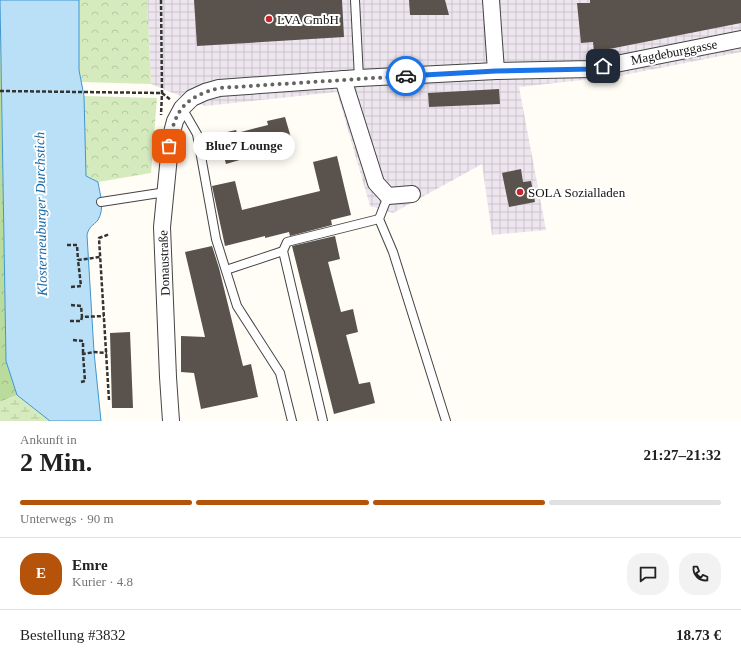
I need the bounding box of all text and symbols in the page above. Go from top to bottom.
place label: LVA GmbH [277,12,339,27]
marker: LVA GmbH [264,14,274,24]
street label: Magdeburggasse [629,36,719,68]
pin [586,49,620,83]
icon: home [592,55,614,77]
courier [386,56,426,96]
icon: car [395,65,417,87]
pin [152,129,186,163]
water label: Klosterneuburger Durchstich [32,132,50,297]
callout: Blue7 Lounge [193,132,295,160]
icon: bag [158,135,180,157]
text: Blue7 Lounge [206,138,282,153]
place label: SOLA Sozialladen [528,185,626,200]
marker: SOLA Sozialladen [515,187,525,197]
street label: Donaustraße [155,230,173,296]
text: Ankunft in [20,432,77,447]
text: 21:27–21:32 [644,447,721,463]
text: 2 Min. [20,448,92,477]
text: Unterwegs · 90 m [20,511,114,526]
button: chat [627,553,669,595]
button: phone [679,553,721,595]
text: Emre [72,557,108,573]
text: E [36,565,46,581]
text: Kurier · 4.8 [72,574,133,589]
text: Bestellung #3832 [20,627,125,643]
text: 18.73 € [676,627,721,643]

